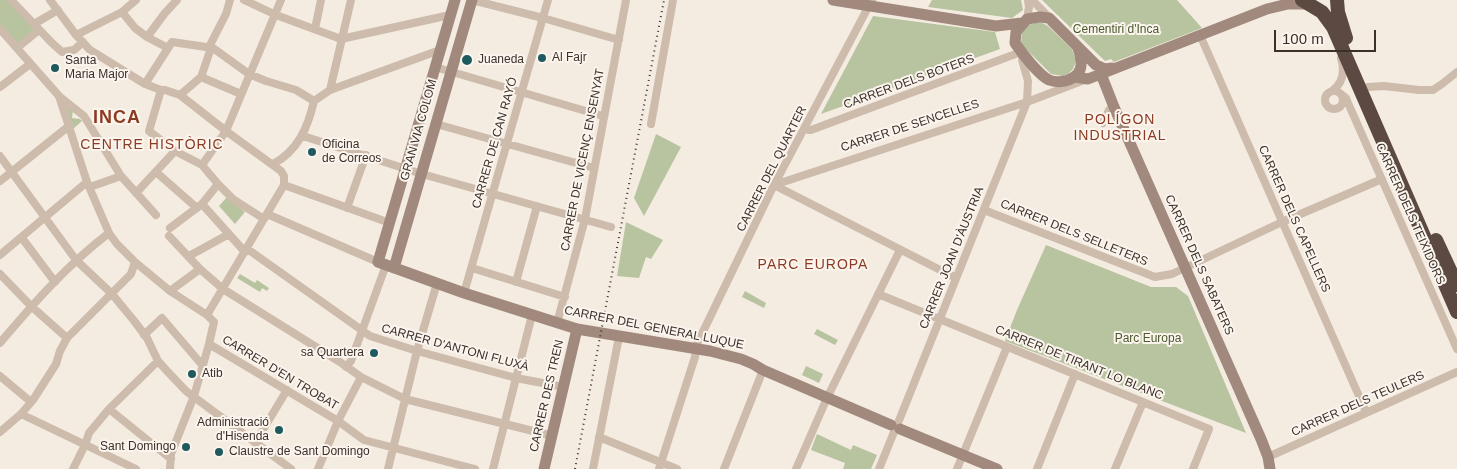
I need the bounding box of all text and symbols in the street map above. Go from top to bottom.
scale bar [1277,20,1380,52]
park label: Cementiri d'Inca [1073,23,1159,37]
text: 100 m [1282,30,1324,47]
place label: Al Fajr [552,51,587,65]
marker: Al Fajr [536,52,548,64]
street label: CARRER DELS BOTERS [842,52,976,112]
marker: Juaneda [460,53,474,67]
place label: Juaneda [478,53,524,67]
place label: Santa Maria Major [65,54,128,82]
marker: Santa Maria Major [49,62,61,74]
street label: CARRER DE VICENÇ ENSENYAT [558,68,608,252]
street label: CARRER DE CAN RAYÓ [469,76,521,210]
street label: GRAN VIA COLOM [398,78,440,182]
street label: CARRER DE SENCELLES [839,97,981,155]
street label: CARRER DEL QUARTER [734,104,810,234]
district label: INCA [93,107,141,129]
district label: POLÍGON INDUSTRIAL [1072,112,1168,144]
district label: CENTRE HISTÒRIC [78,137,226,153]
place label: Oficina de Correos [322,138,381,166]
street label: CARRER DELS TEIXIDORS [1372,141,1448,287]
street label: CARRER DELS CAPELLERS [1255,143,1333,295]
marker: Oficina de Correos [306,146,318,158]
street label: CARRER JOAN D'ÀUSTRIA [917,185,987,331]
street label: CARRER DELS SABATERS [1162,193,1236,337]
street label: CARRER DELS SELLETERS [998,197,1150,269]
district label: PARC EUROPA [756,257,870,273]
street label: CARRER DEL GENERAL LUQUE [563,304,745,352]
street label: CARRER D'ANTONI FLUXÀ [380,321,530,375]
street label: CARRER DE TIRANT LO BLANC [993,323,1165,403]
park label: Parc Europa [1115,332,1181,346]
street label: CARRER D'EN TROBAT [219,333,341,413]
street label: CARRER DES TREN [527,339,567,453]
place label: sa Quartera [301,346,364,360]
marker: sa Quartera [368,347,380,359]
place label: Atib [202,367,223,381]
marker: Atib [186,368,198,380]
street label: CARRER DELS TEULERS [1289,368,1427,440]
place label: Administració d'Hisenda [197,416,269,444]
marker: Administració d'Hisenda [273,424,285,436]
place label: Sant Domingo [100,440,176,454]
marker: Sant Domingo [180,441,192,453]
place label: Claustre de Sant Domingo [229,445,370,459]
marker: Claustre de Sant Domingo [213,446,225,458]

